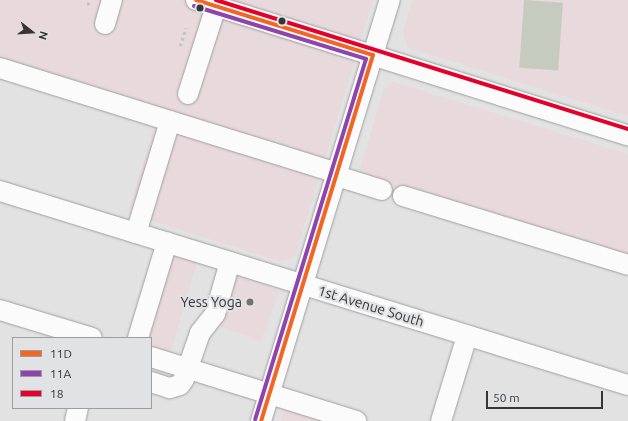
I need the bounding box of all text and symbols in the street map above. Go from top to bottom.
unlabelled marker [195,3,205,13]
north arrow [12,12,52,52]
unlabelled marker [277,16,287,26]
text: N [37,30,50,41]
street label: 1st Avenue South [316,282,426,330]
place label: Yess Yoga [180,294,242,310]
marker: Yess Yoga [245,297,255,307]
legend [12,337,152,409]
text: 11D [50,347,72,360]
text: 11A [50,367,71,380]
scale bar [488,383,605,409]
text: 18 [50,387,64,400]
text: 50 m [493,391,520,404]

